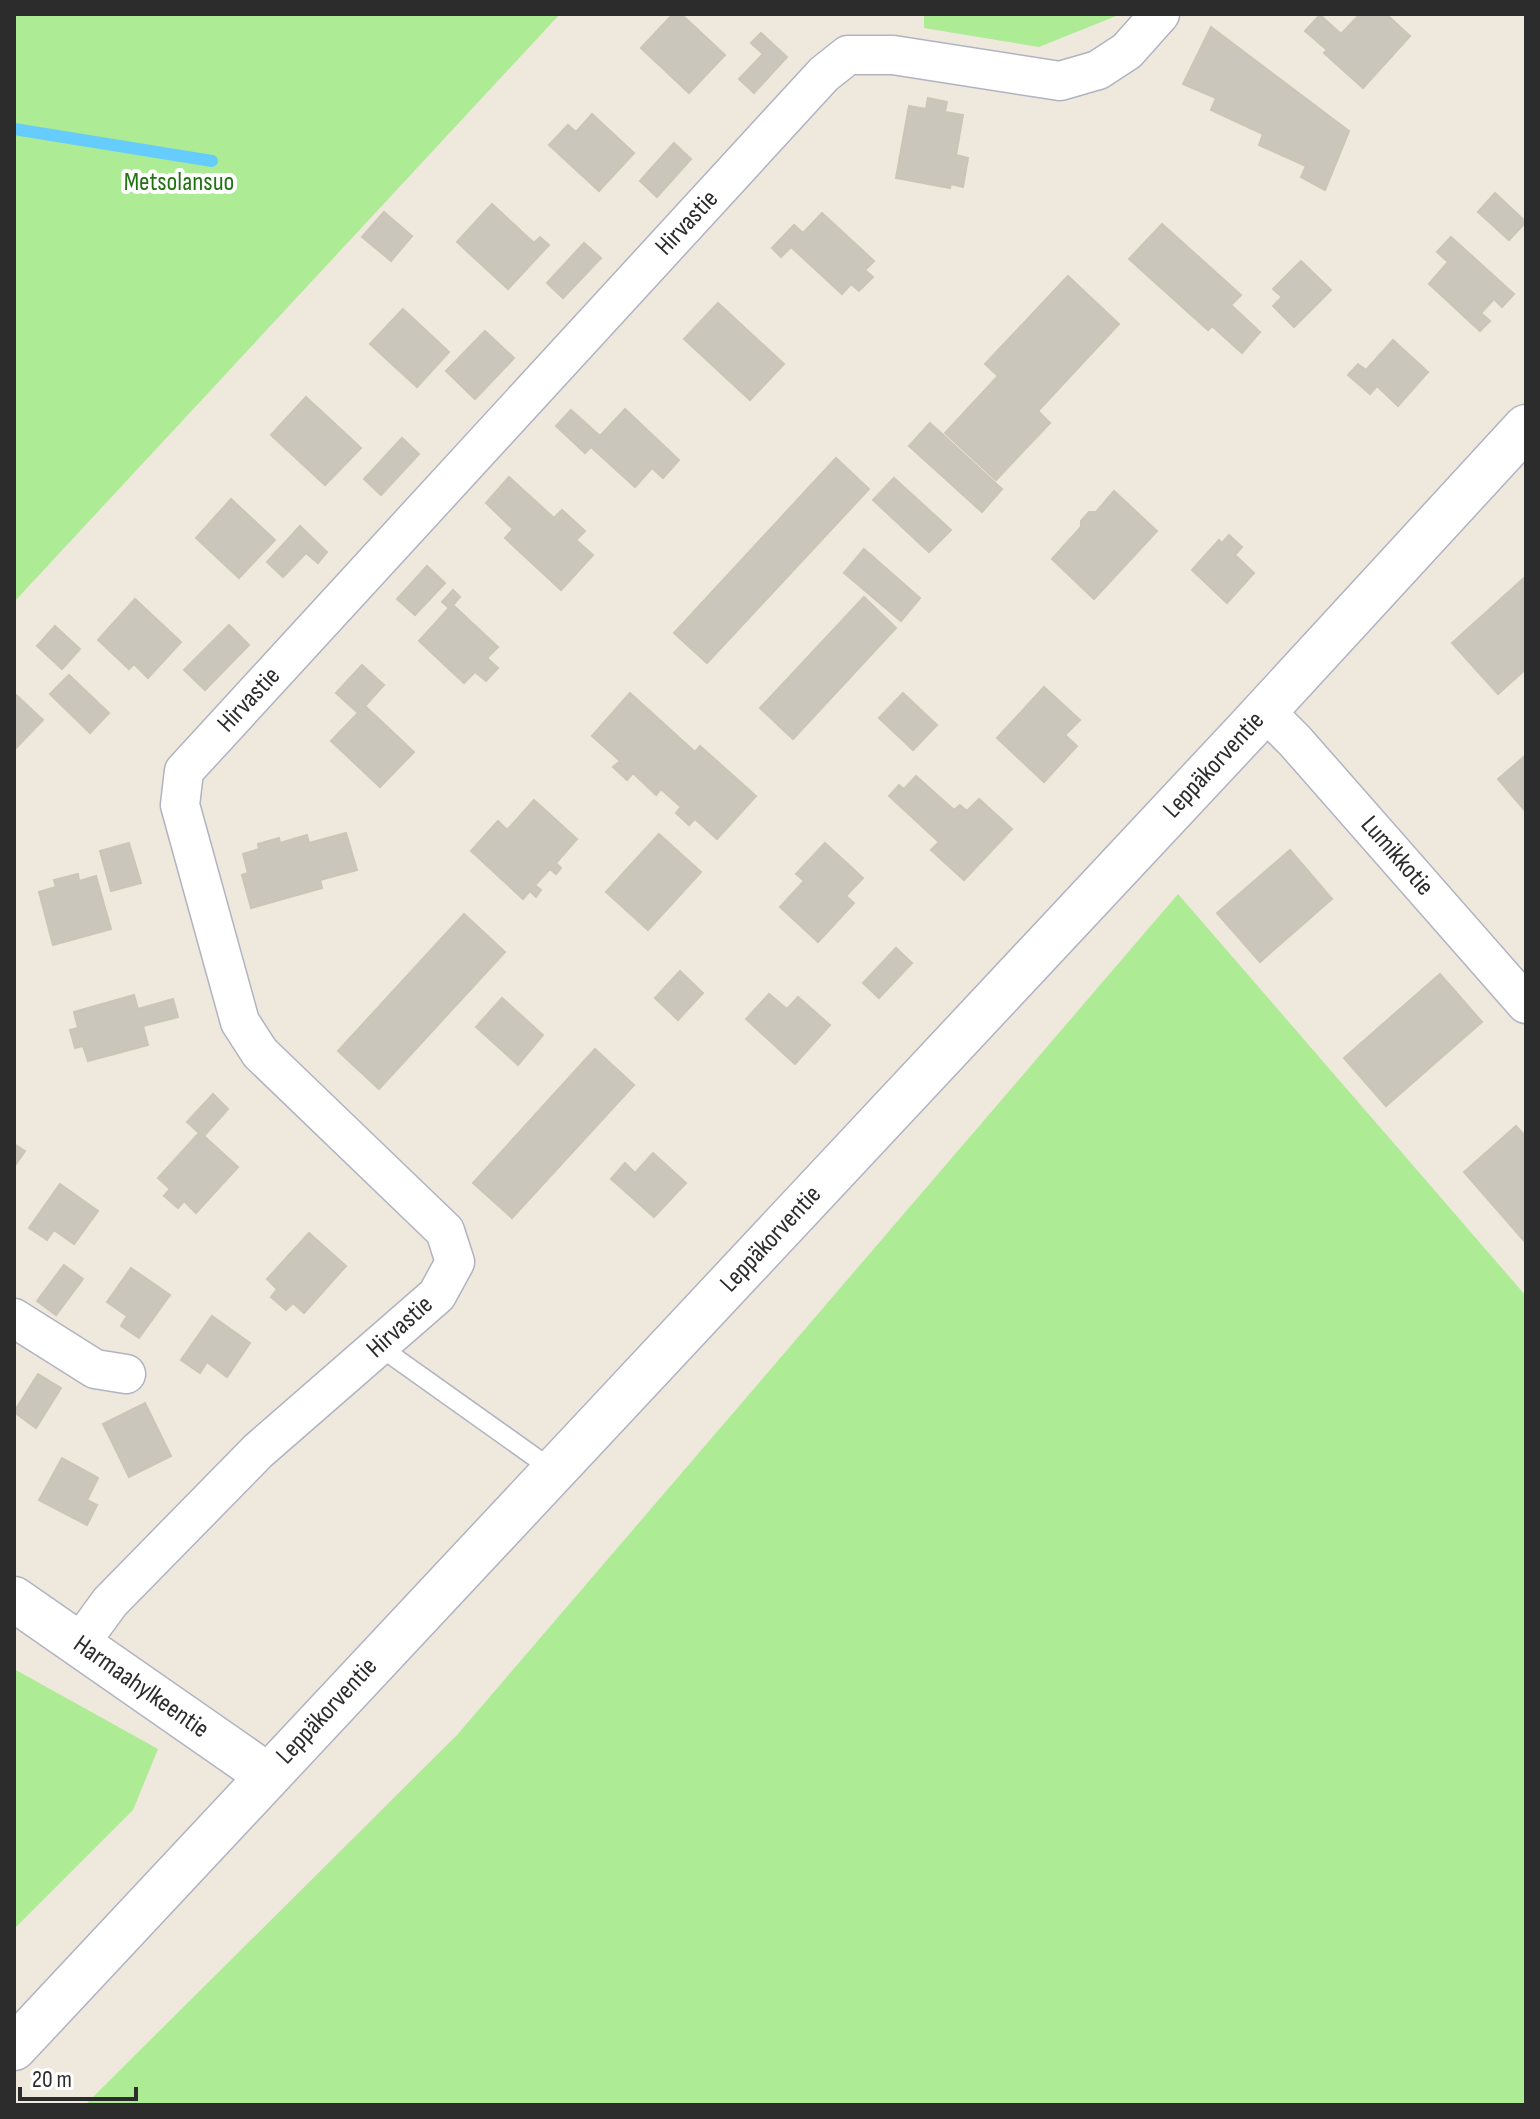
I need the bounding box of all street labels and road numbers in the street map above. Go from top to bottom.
street label: Hirvastie [649,184,725,262]
street label: Hirvastie [211,661,287,739]
street label: Leppäkorventie [1157,705,1271,825]
street label: Lumikkotie [1354,810,1440,902]
street label: Leppäkorventie [714,1179,828,1299]
street label: Hirvastie [361,1289,439,1365]
street label: Harmaahylkeentie [67,1629,215,1745]
street label: Leppäkorventie [270,1651,384,1771]

